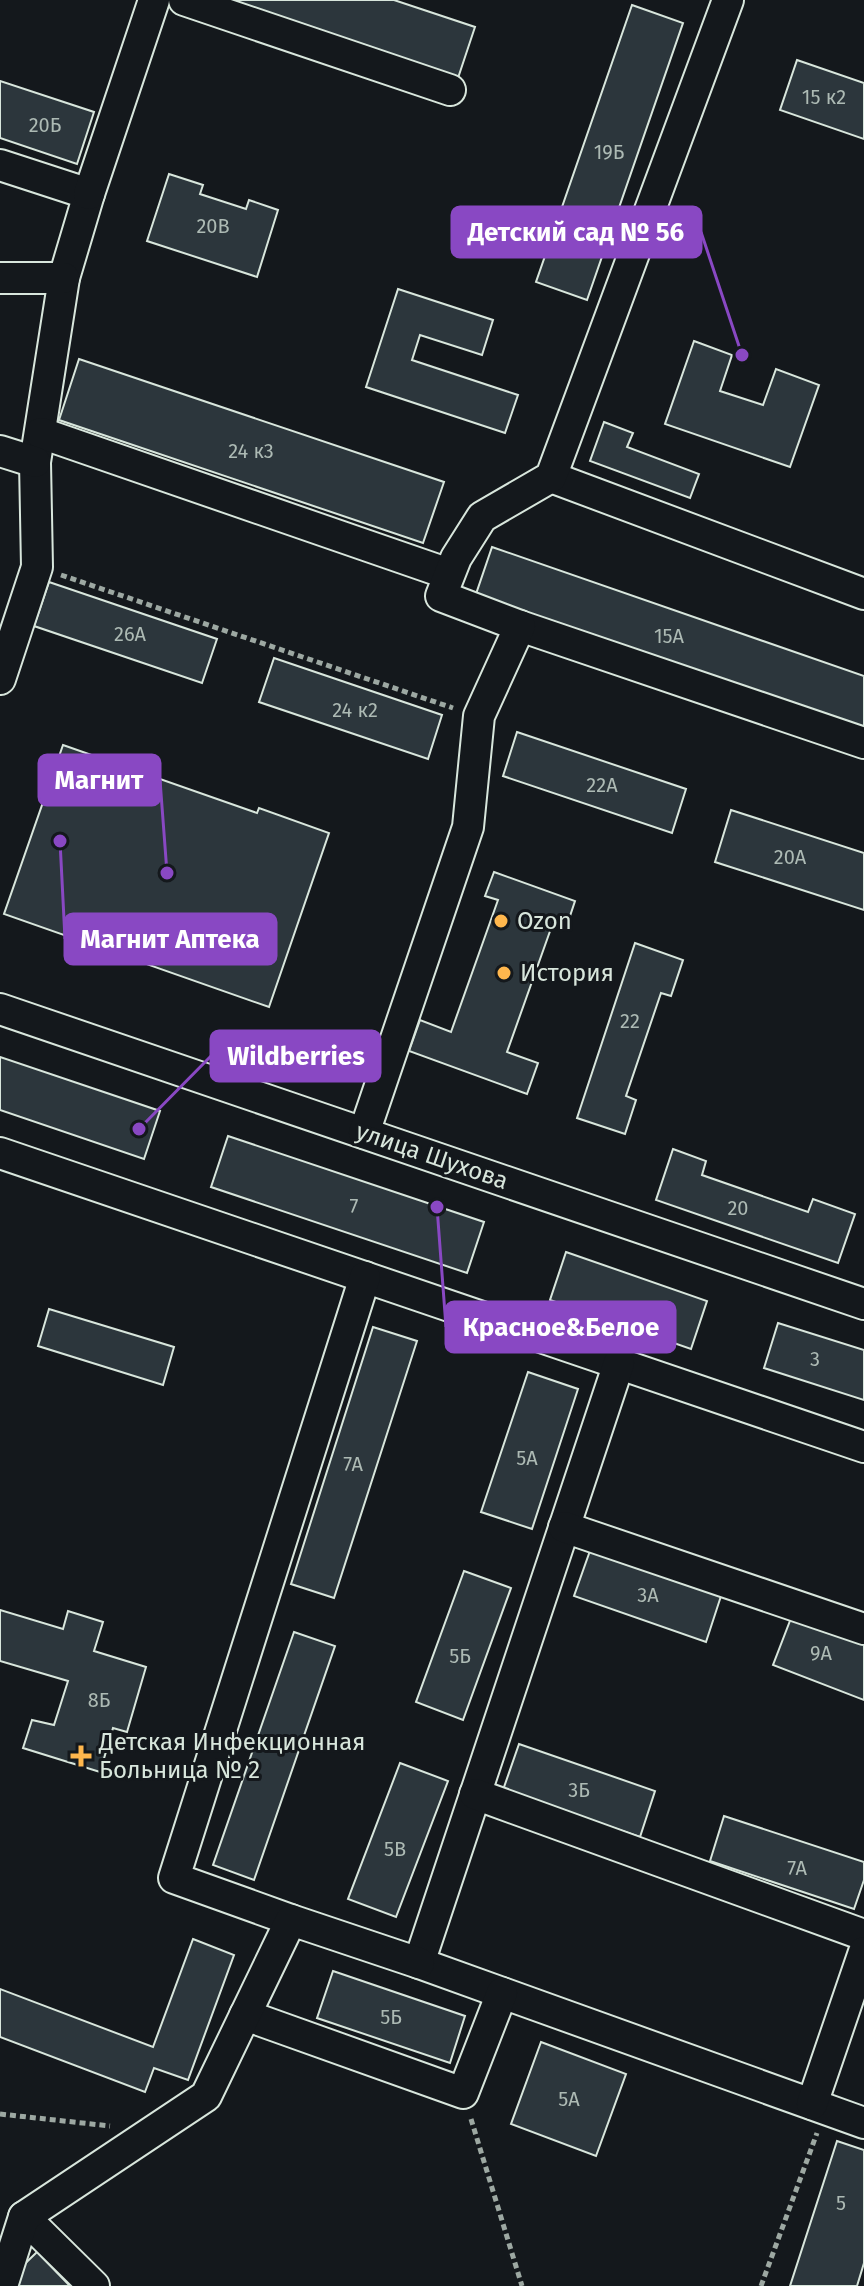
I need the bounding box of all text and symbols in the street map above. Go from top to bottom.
house number: 15 к2 [802,85,846,109]
house number: 20Б [29,113,61,137]
house number: 19Б [594,140,624,164]
callout: Детский сад № 56 [452,207,701,257]
house number: 20В [196,214,230,238]
text: Детский сад № 56 [467,217,685,248]
house number: 24 к3 [228,439,274,463]
house number: 26А [114,622,147,646]
house number: 15А [654,624,685,648]
house number: 24 к2 [332,698,378,722]
callout: Магнит [39,755,160,805]
text: Магнит [55,765,144,796]
house number: 22А [586,773,618,797]
house number: 20А [774,845,807,869]
place label: Ozon [517,907,572,935]
marker: Ozon [492,912,510,930]
callout: Магнит Аптека [65,914,276,964]
text: Магнит Аптека [80,924,260,955]
place label: История [520,959,614,987]
marker: История [495,964,513,982]
house number: 22 [620,1009,640,1033]
callout: Wildberries [211,1031,380,1081]
text: Wildberries [227,1041,365,1072]
street label: улица Шухова [352,1117,512,1195]
house number: 7 [350,1194,359,1218]
house number: 20 [727,1196,749,1220]
callout: Красное&Белое [446,1302,675,1352]
text: Красное&Белое [463,1312,659,1343]
house number: 3 [810,1347,820,1371]
house number: 5А [516,1446,538,1470]
house number: 7А [343,1452,363,1476]
house number: 3А [637,1583,659,1607]
house number: 9А [810,1641,832,1665]
house number: 5Б [449,1644,471,1668]
house number: 8Б [88,1688,110,1712]
place label: Детская Инфекционная Больница № 2 [98,1728,366,1784]
marker: Детская Инфекционная Больница № 2 [70,1745,92,1767]
house number: 3Б [568,1778,590,1802]
house number: 5В [384,1837,406,1861]
house number: 7А [787,1856,807,1880]
house number: 5Б [380,2005,402,2029]
house number: 5А [558,2087,580,2111]
house number: 5 [836,2191,846,2215]

